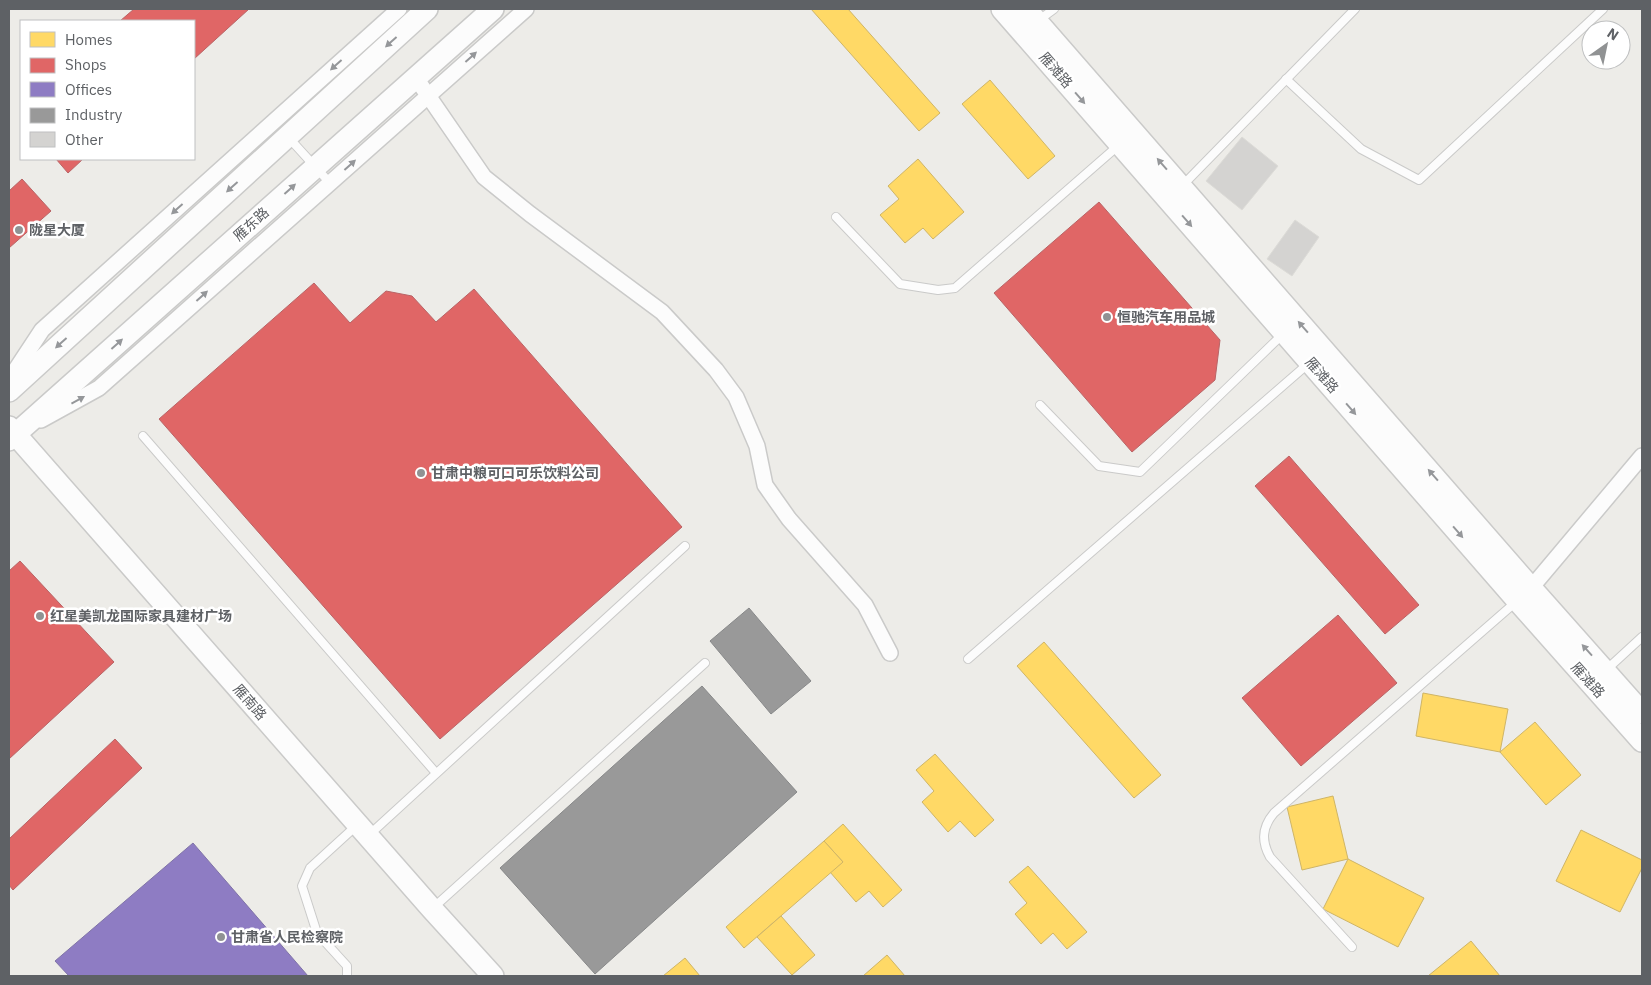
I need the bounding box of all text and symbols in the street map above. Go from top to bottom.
legend [20,20,195,160]
north arrow [1581,20,1631,70]
text: N [1604,24,1622,44]
text: Homes [65,30,113,49]
one-way arrow [386,36,398,48]
street label: 雁滩路 [1035,48,1077,92]
one-way arrow [465,51,477,63]
text: Shops [65,55,107,74]
one-way arrow [331,59,343,71]
text: Offices [65,80,112,99]
one-way arrow [1075,92,1086,105]
text: Industry [65,105,123,124]
text: Other [65,130,104,149]
one-way arrow [1156,159,1168,171]
one-way arrow [344,160,356,171]
one-way arrow [226,181,239,192]
one-way arrow [284,183,296,195]
one-way arrow [171,203,183,215]
street label: 雁东路 [229,203,273,245]
one-way arrow [1181,214,1193,226]
place label: 陇星大厦 [29,221,85,239]
marker: 陇星大厦 [13,224,25,236]
one-way arrow [196,291,209,302]
place label: 恒驰汽车用品城 [1117,308,1215,326]
marker: 恒驰汽车用品城 [1101,311,1113,323]
one-way arrow [1297,321,1309,333]
one-way arrow [55,337,67,349]
one-way arrow [110,338,123,349]
street label: 雁滩路 [1301,353,1343,397]
one-way arrow [70,396,85,404]
one-way arrow [1345,403,1357,415]
place label: 甘肃中粮可口可乐饮料公司 [431,464,599,482]
marker: 甘肃中粮可口可乐饮料公司 [415,467,427,479]
one-way arrow [1427,470,1439,482]
one-way arrow [1452,526,1463,538]
place label: 红星美凯龙国际家具建材广场 [50,607,232,625]
marker: 红星美凯龙国际家具建材广场 [34,610,46,622]
one-way arrow [1581,644,1593,656]
street label: 雁滩路 [1567,658,1609,702]
street label: 雁南路 [229,680,271,724]
place label: 甘肃省人民检察院 [231,928,343,946]
marker: 甘肃省人民检察院 [215,931,227,943]

